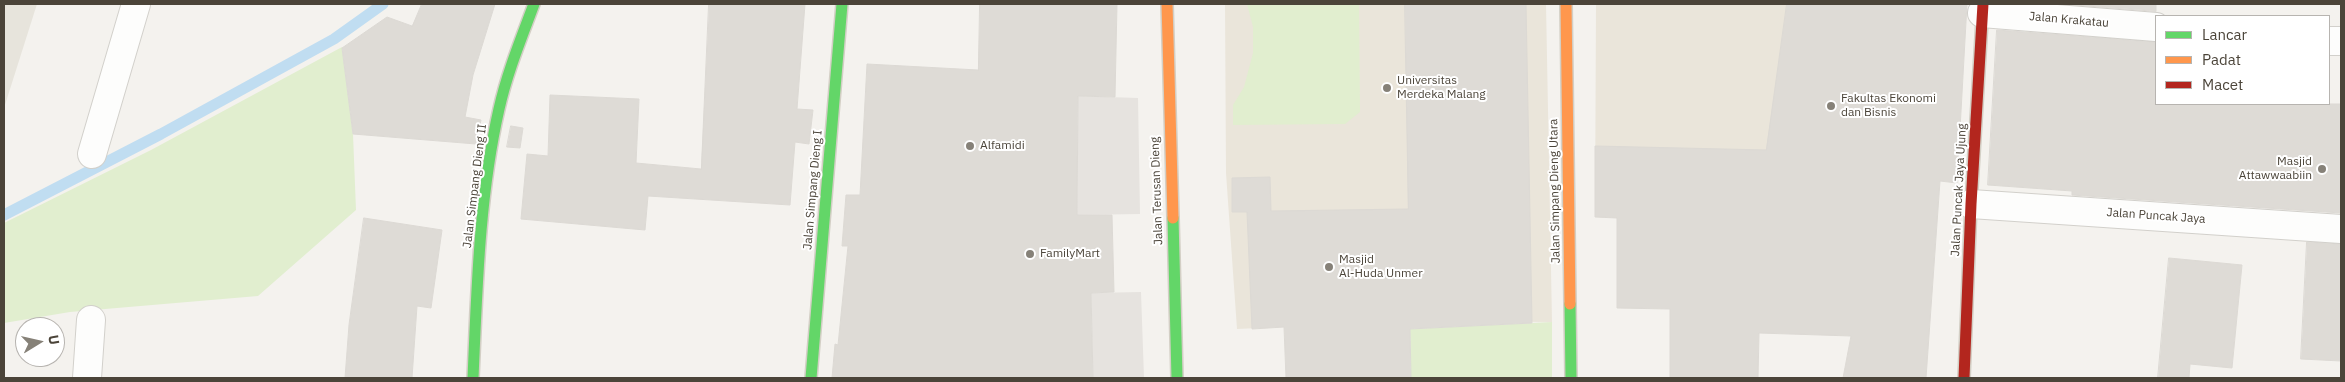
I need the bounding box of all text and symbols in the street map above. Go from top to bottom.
street label: Jalan Krakatau [2028,9,2110,31]
legend [2155,15,2330,105]
text: Lancar [2202,25,2247,44]
text: Padat [2202,50,2241,69]
place label: Universitas Merdeka Malang [1397,74,1486,102]
text: Macet [2202,75,2243,94]
marker: Universitas Merdeka Malang [1381,82,1393,94]
place label: Fakultas Ekonomi dan Bisnis [1841,92,1936,120]
marker: Fakultas Ekonomi dan Bisnis [1825,100,1837,112]
street label: Jalan Simpang Dieng Utara [1547,118,1563,264]
street label: Jalan Simpang Dieng II [460,123,490,249]
street label: Jalan Puncak Jaya Ujung [1948,123,1970,257]
street label: Jalan Simpang Dieng I [801,130,825,250]
street label: Jalan Terusan Dieng [1148,137,1166,245]
place label: Alfamidi [980,139,1025,153]
marker: Alfamidi [964,140,976,152]
place label: Masjid Attawwaabiin [2239,155,2312,183]
marker: Masjid Attawwaabiin [2316,163,2328,175]
street label: Jalan Puncak Jaya [2106,205,2206,227]
place label: FamilyMart [1040,247,1100,261]
marker: FamilyMart [1024,248,1036,260]
place label: Masjid Al-Huda Unmer [1339,253,1423,281]
marker: Masjid Al-Huda Unmer [1323,261,1335,273]
north arrow [15,317,65,367]
text: U [44,334,63,346]

